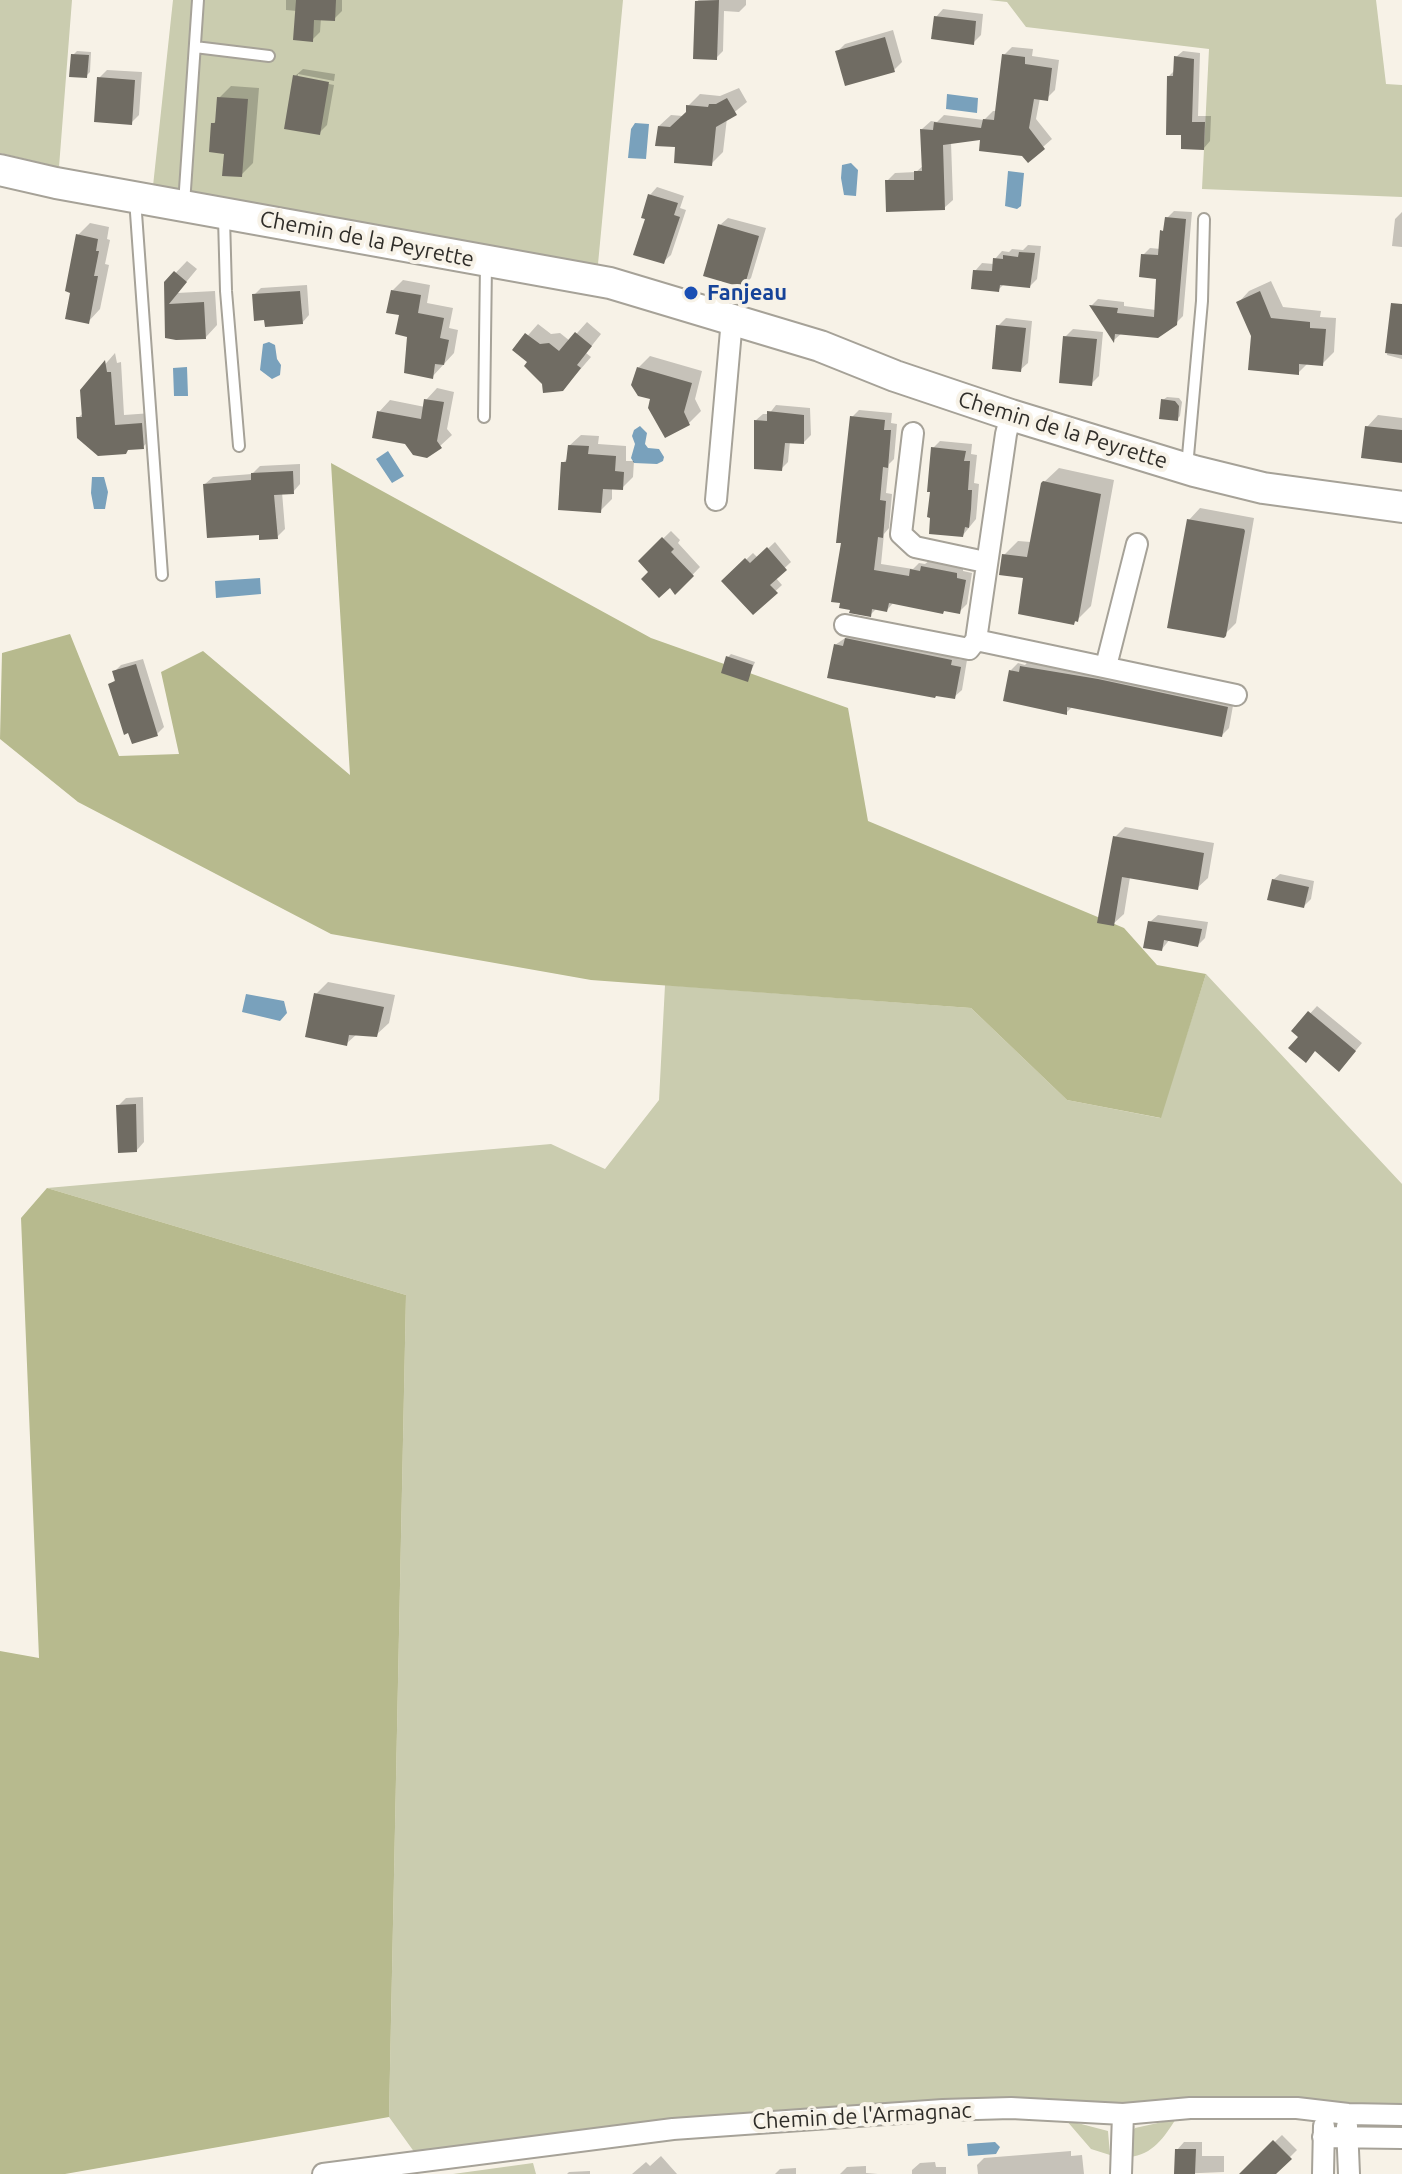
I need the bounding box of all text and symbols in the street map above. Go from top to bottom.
street label: Chemin de la Peyrette [258,205,476,273]
place label: Fanjeau [707,280,787,306]
marker: Fanjeau [682,284,700,302]
street label: Chemin de la Peyrette [955,386,1171,474]
street label: Chemin de l'Armagnac [752,2097,972,2135]

